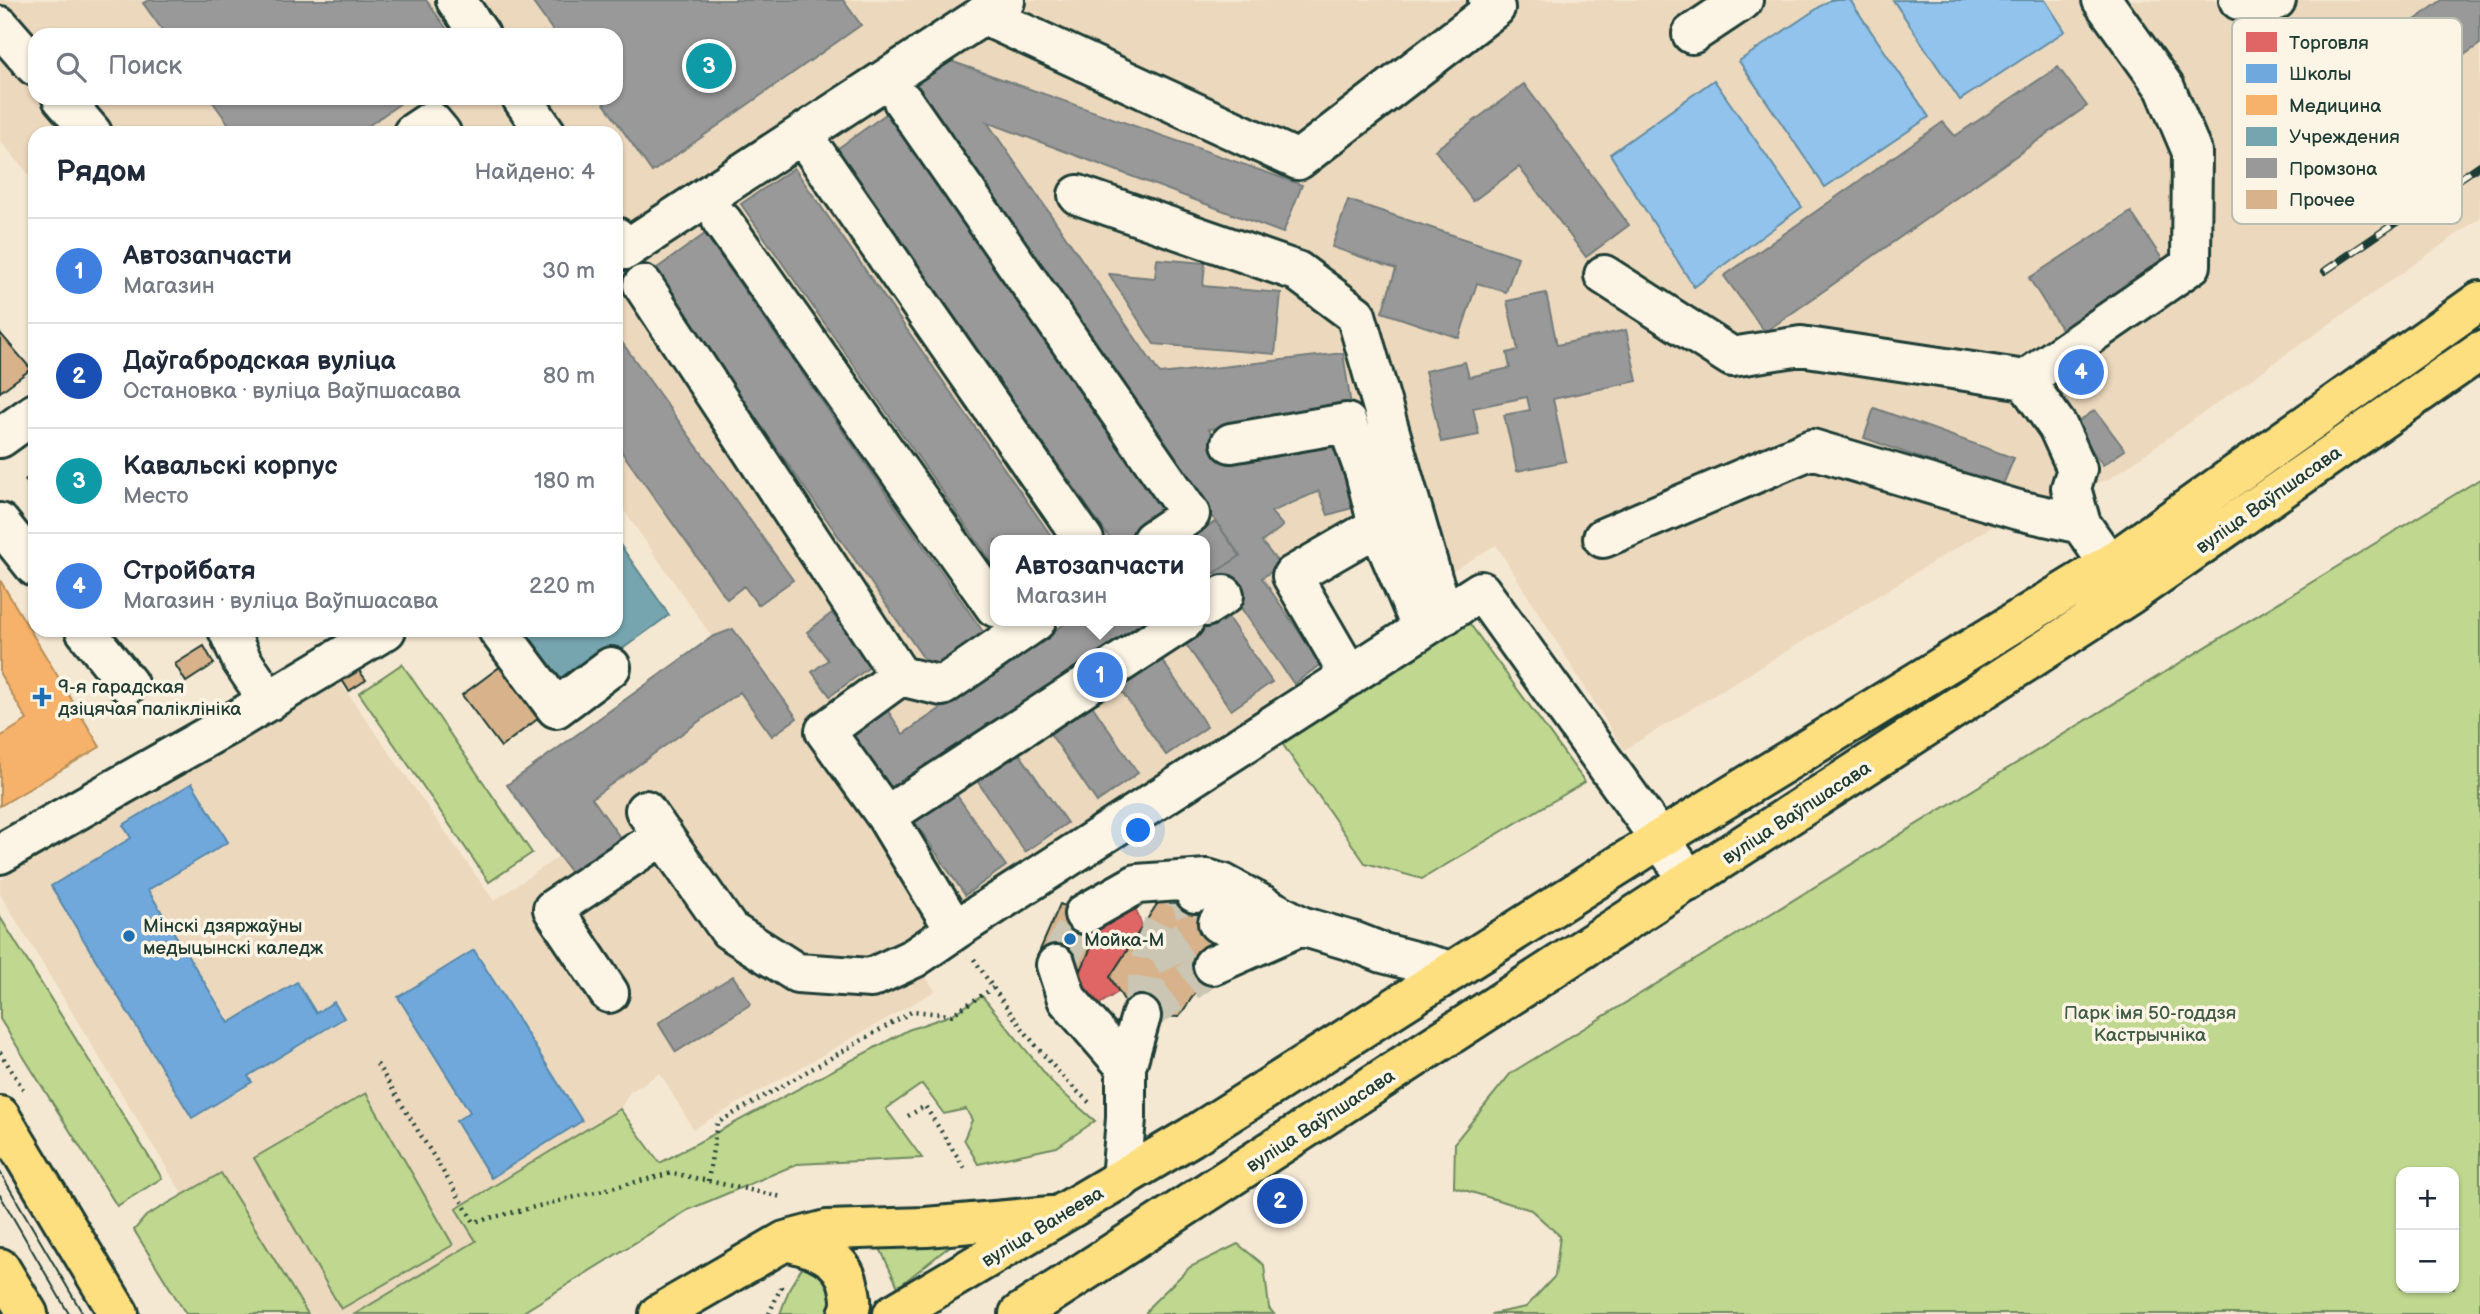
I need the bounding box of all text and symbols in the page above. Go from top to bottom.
legend [2232,18,2462,224]
search box [28,28,623,105]
text: Торговля [2289,32,2369,55]
pin: 3 [686,40,732,92]
icon: search [52,48,90,86]
text: Поиск [108,51,182,82]
text: Школы [2289,63,2351,86]
text: Медицина [2289,95,2381,118]
text: Учреждения [2289,126,2400,149]
text: Рядом [56,154,146,190]
text: Найдено: 4 [475,158,595,186]
text: Промзона [2289,158,2377,181]
text: Прочее [2289,189,2355,212]
text: Автозапчасти [123,241,292,272]
text: 1 [74,257,84,285]
text: 30 m [542,257,595,285]
text: Магазин [123,272,215,300]
text: Даўгабродская вуліца [123,346,396,377]
pin: 4 [2058,346,2104,398]
text: 2 [72,362,86,390]
text: 80 m [543,362,595,390]
text: Остановка · вуліца Ваўпшасава [123,377,461,405]
street label: вуліца Ваўпшасава [2192,441,2346,559]
text: Кавальскі корпус [123,451,338,482]
text: 3 [72,467,86,495]
text: 180 m [534,467,595,495]
text: Место [123,482,189,510]
popup [990,535,1210,626]
text: Автозапчасти [1016,551,1184,582]
text: Стройбатя [123,556,256,587]
text: 4 [72,572,86,600]
text: 220 m [529,572,595,600]
text: Магазин [1016,582,1107,610]
text: Магазин · вуліца Ваўпшасава [123,587,438,615]
pin: 1 [1077,649,1123,701]
place label: 9-я гарадская дзіцячая паліклініка [58,676,242,721]
marker: 9-я гарадская дзіцячая паліклініка [32,687,52,707]
street label: вуліца Ваўпшасава [1718,757,1875,870]
your location [1121,813,1155,847]
place label: Мінскі дзяржаўны медыцынскі каледж [143,915,324,960]
marker: Мінскі дзяржаўны медыцынскі каледж [121,928,137,944]
place label: Мойка-М [1084,929,1165,952]
marker: Мойка-М [1062,931,1078,947]
park label: Парк імя 50-годдзя Кастрычніка [2064,1002,2236,1047]
street label: вуліца Ваўпшасава [1242,1065,1399,1178]
map controls [2396,1167,2459,1293]
button: + [2396,1167,2459,1230]
pin: 2 [1257,1175,1303,1227]
street label: вуліца Ванеева [978,1182,1108,1273]
button: − [2396,1230,2459,1293]

